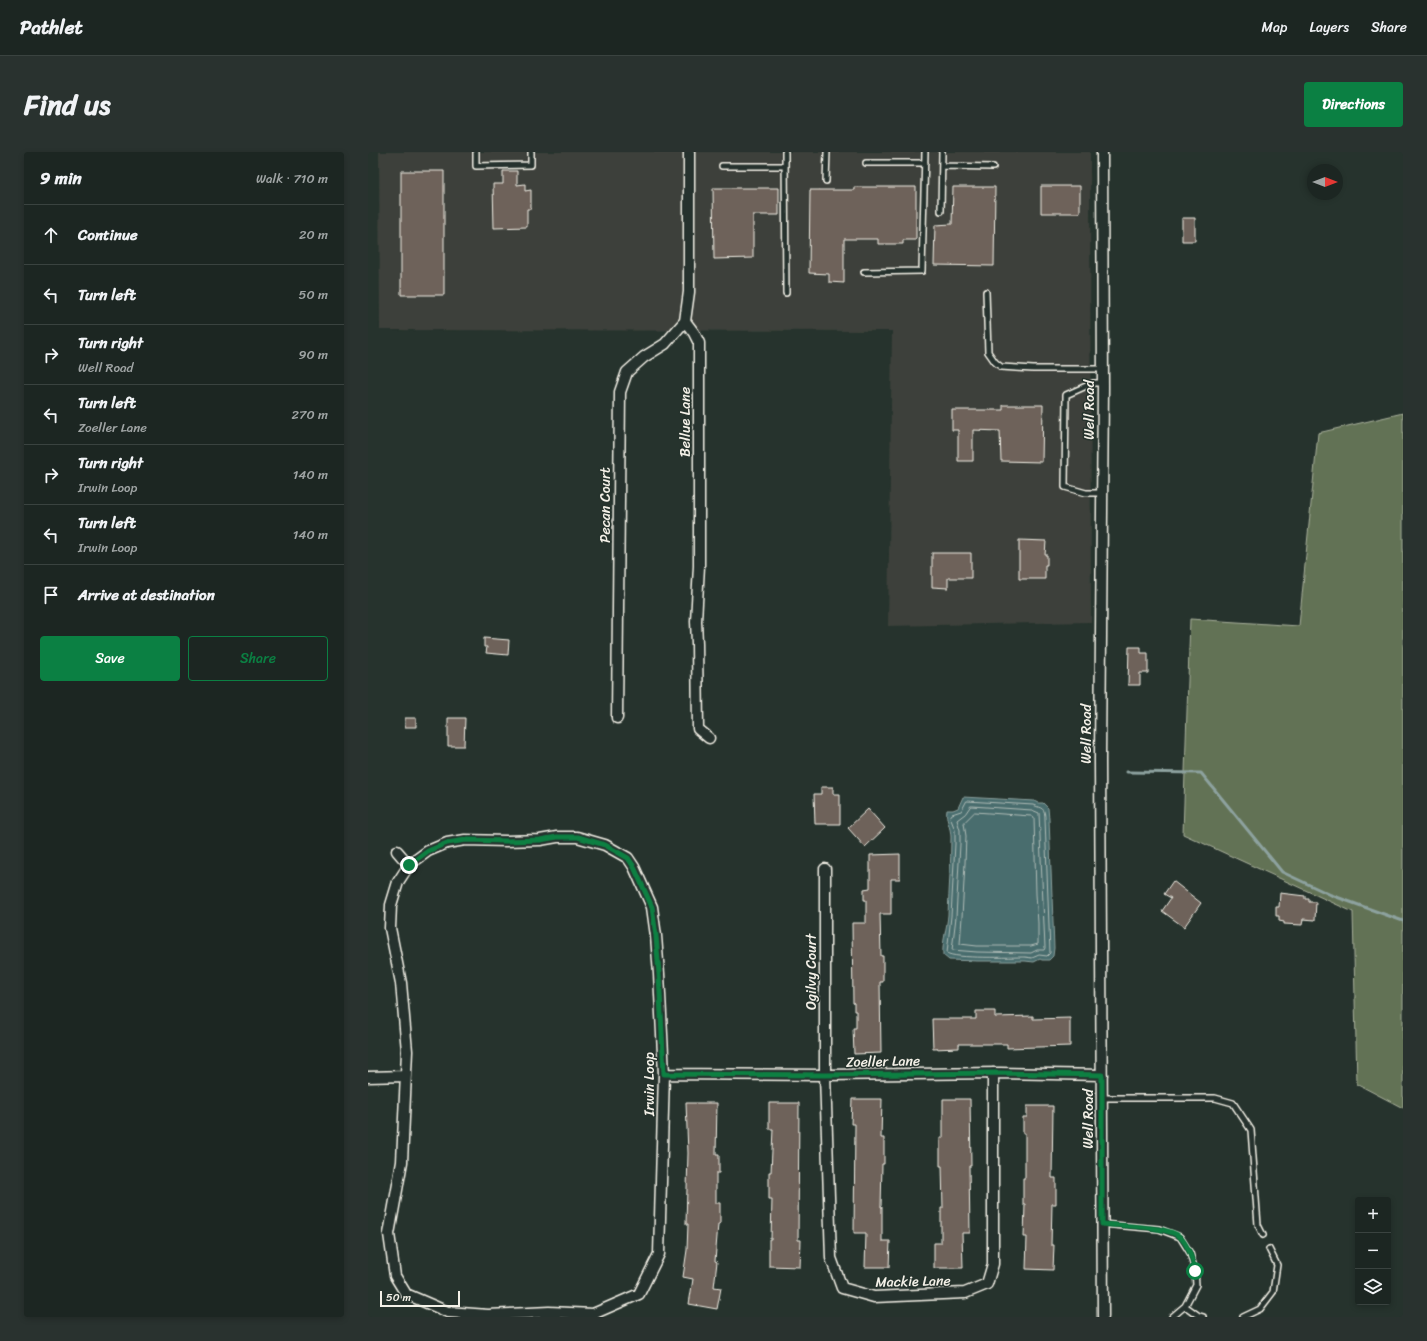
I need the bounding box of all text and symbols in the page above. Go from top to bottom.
text: Pathlet [20,11,83,44]
text: Map [1262,15,1287,40]
text: Layers [1309,15,1349,40]
text: Share [1371,15,1407,40]
text: Find us [24,80,111,129]
button: Directions [1304,82,1403,127]
text: 9 min [40,163,82,193]
north arrow [1307,164,1343,200]
text: Walk · 710 m [256,167,328,190]
text: Continue [78,222,138,248]
text: 20 m [299,223,328,246]
icon: ahead [40,224,62,246]
text: Turn left [78,282,136,308]
text: 50 m [298,283,328,306]
icon: left [40,284,62,306]
text: Turn right [78,330,143,356]
text: 90 m [298,343,328,366]
icon: right [40,344,62,366]
text: Well Road [78,356,133,379]
street label: Well Road [1077,379,1102,440]
street label: Bellue Lane [673,387,698,457]
text: Turn left [78,390,136,416]
text: 270 m [291,403,328,426]
icon: left [40,404,62,426]
text: Zoeller Lane [78,416,147,439]
text: Turn right [78,450,143,476]
text: 140 m [293,463,328,486]
icon: right [40,464,62,486]
street label: Pecan Court [593,467,618,543]
text: Irwin Loop [78,476,137,499]
text: Turn left [78,510,136,536]
text: 140 m [293,523,328,546]
icon: left [40,524,62,546]
text: Irwin Loop [78,536,137,559]
text: Arrive at destination [78,582,215,608]
icon: arrive [40,584,62,606]
button: Save [40,636,180,681]
button: Share [188,636,328,681]
street label: Well Road [1074,703,1099,764]
route end [400,856,418,874]
street label: Ogilvy Court [799,933,824,1010]
street label: Zoeller Lane [846,1048,920,1075]
street label: Irwin Loop [637,1051,662,1117]
street label: Well Road [1076,1088,1101,1149]
map controls [1355,1197,1391,1305]
button: + [1355,1197,1391,1233]
button: − [1355,1233,1391,1269]
route start [1186,1262,1204,1280]
street label: Mackie Lane [875,1268,951,1295]
button: layers [1355,1269,1391,1305]
text: 50 m [386,1288,411,1307]
scale bar [380,1289,460,1308]

